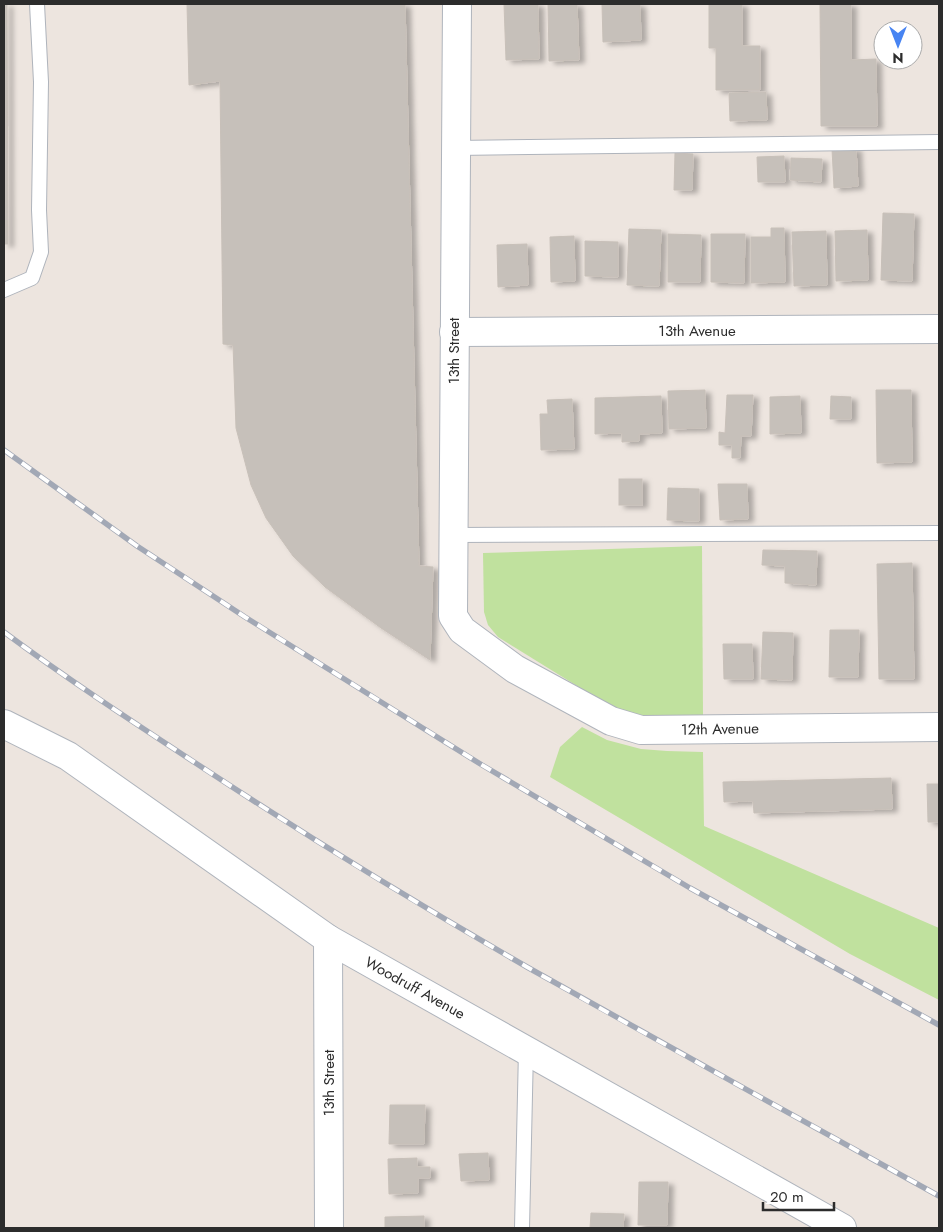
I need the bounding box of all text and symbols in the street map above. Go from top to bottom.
north arrow [873,20,923,70]
text: N [892,48,904,68]
street label: 13th Street [443,317,465,384]
street label: 13th Avenue [658,320,736,342]
street label: 12th Avenue [681,717,759,741]
street label: Woodruff Avenue [361,951,469,1025]
street label: 13th Street [318,1049,340,1116]
scale bar [763,1180,834,1212]
text: 20 m [770,1186,804,1208]

